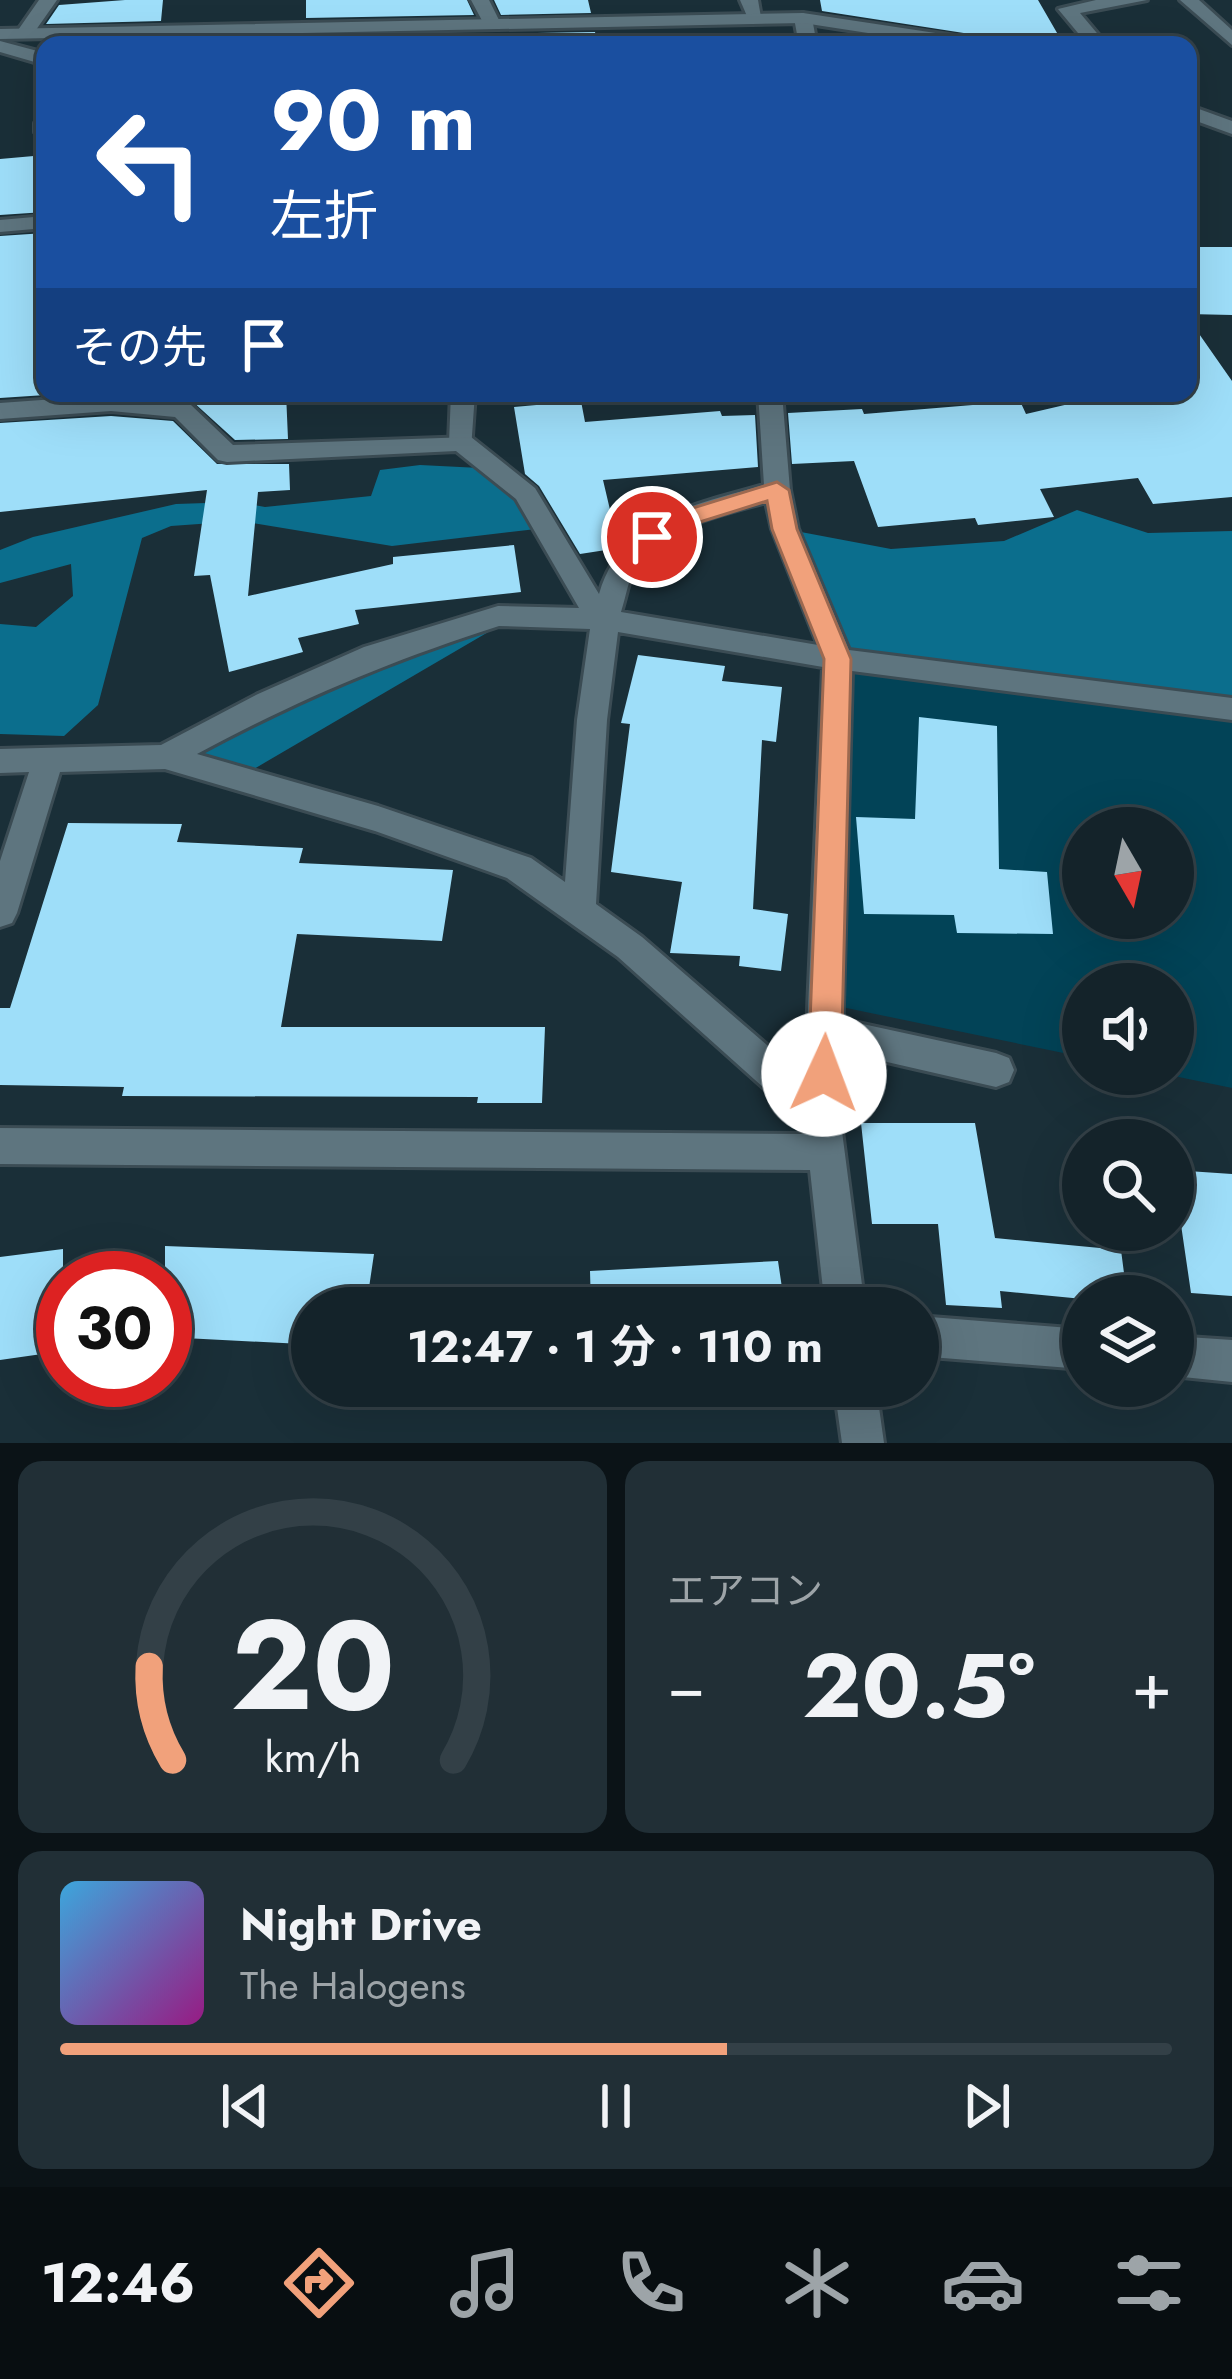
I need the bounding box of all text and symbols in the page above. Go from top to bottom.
text: 90 m [270,60,476,182]
icon: left [72,84,228,240]
text: 左折 [270,177,378,255]
icon: arrive [231,312,297,378]
text: その先 [72,315,207,380]
pin [601,486,703,588]
icon: arrive [619,504,685,570]
north arrow [1062,807,1194,939]
map controls [1062,807,1194,1407]
button: sound [1062,963,1194,1095]
position arrow [761,1011,887,1137]
button: search [1062,1119,1194,1251]
speed limit sign: 30 [36,1251,192,1407]
button: layers [1062,1275,1194,1407]
text: 12:47 · 1 分 · 110 m [407,1314,823,1379]
text: エアコン [667,1562,823,1619]
text: 20 [230,1575,395,1756]
text: 20.5° [802,1621,1035,1751]
text: − [667,1638,706,1734]
text: + [1131,1638,1172,1734]
text: km/h [264,1726,361,1788]
text: Night Drive [240,1892,482,1957]
text: The Halogens [240,1957,466,2014]
icon: previous [212,2073,278,2139]
icon: pause [583,2073,649,2139]
icon: next [954,2073,1020,2139]
icon: directions [277,2241,361,2325]
icon: music [443,2241,527,2325]
icon: phone [609,2241,693,2325]
icon: climate [775,2241,859,2325]
icon: car [941,2241,1025,2325]
icon: filters [1107,2241,1191,2325]
text: 12:46 [41,2244,195,2322]

